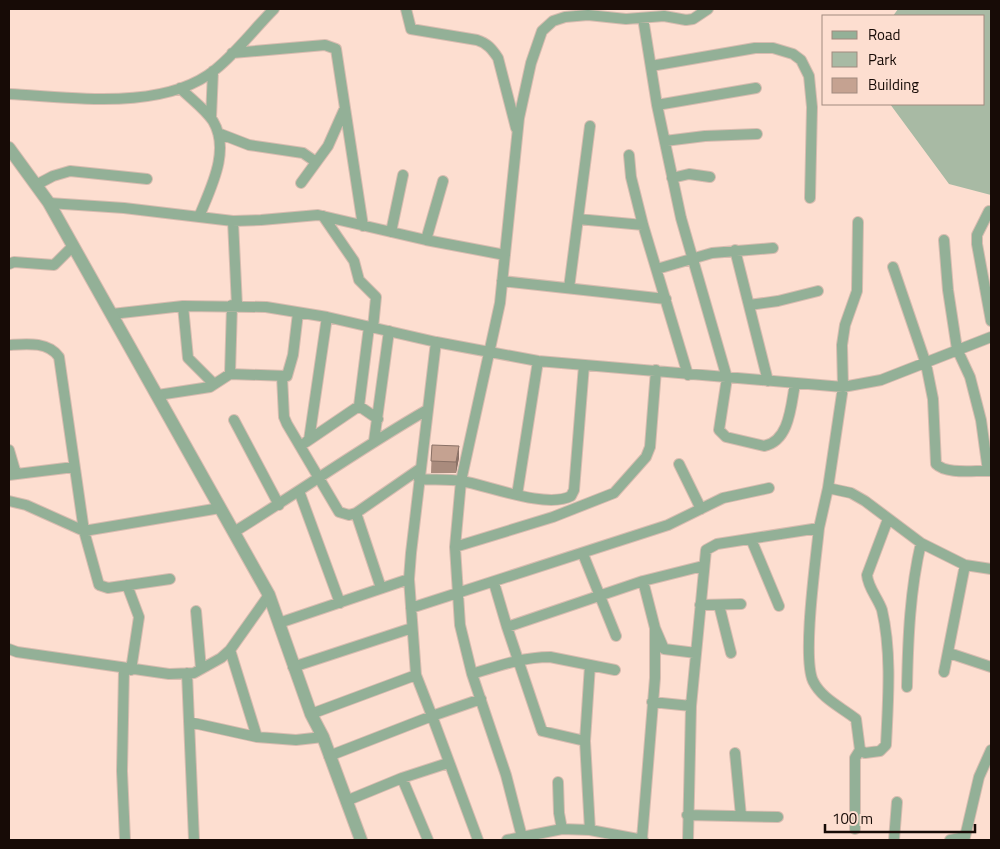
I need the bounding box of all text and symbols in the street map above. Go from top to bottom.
legend [822,15,985,105]
text: Road [868,23,900,46]
text: Park [868,48,897,71]
text: Building [868,73,919,96]
scale bar [825,802,975,834]
text: 100 m [832,807,873,830]

